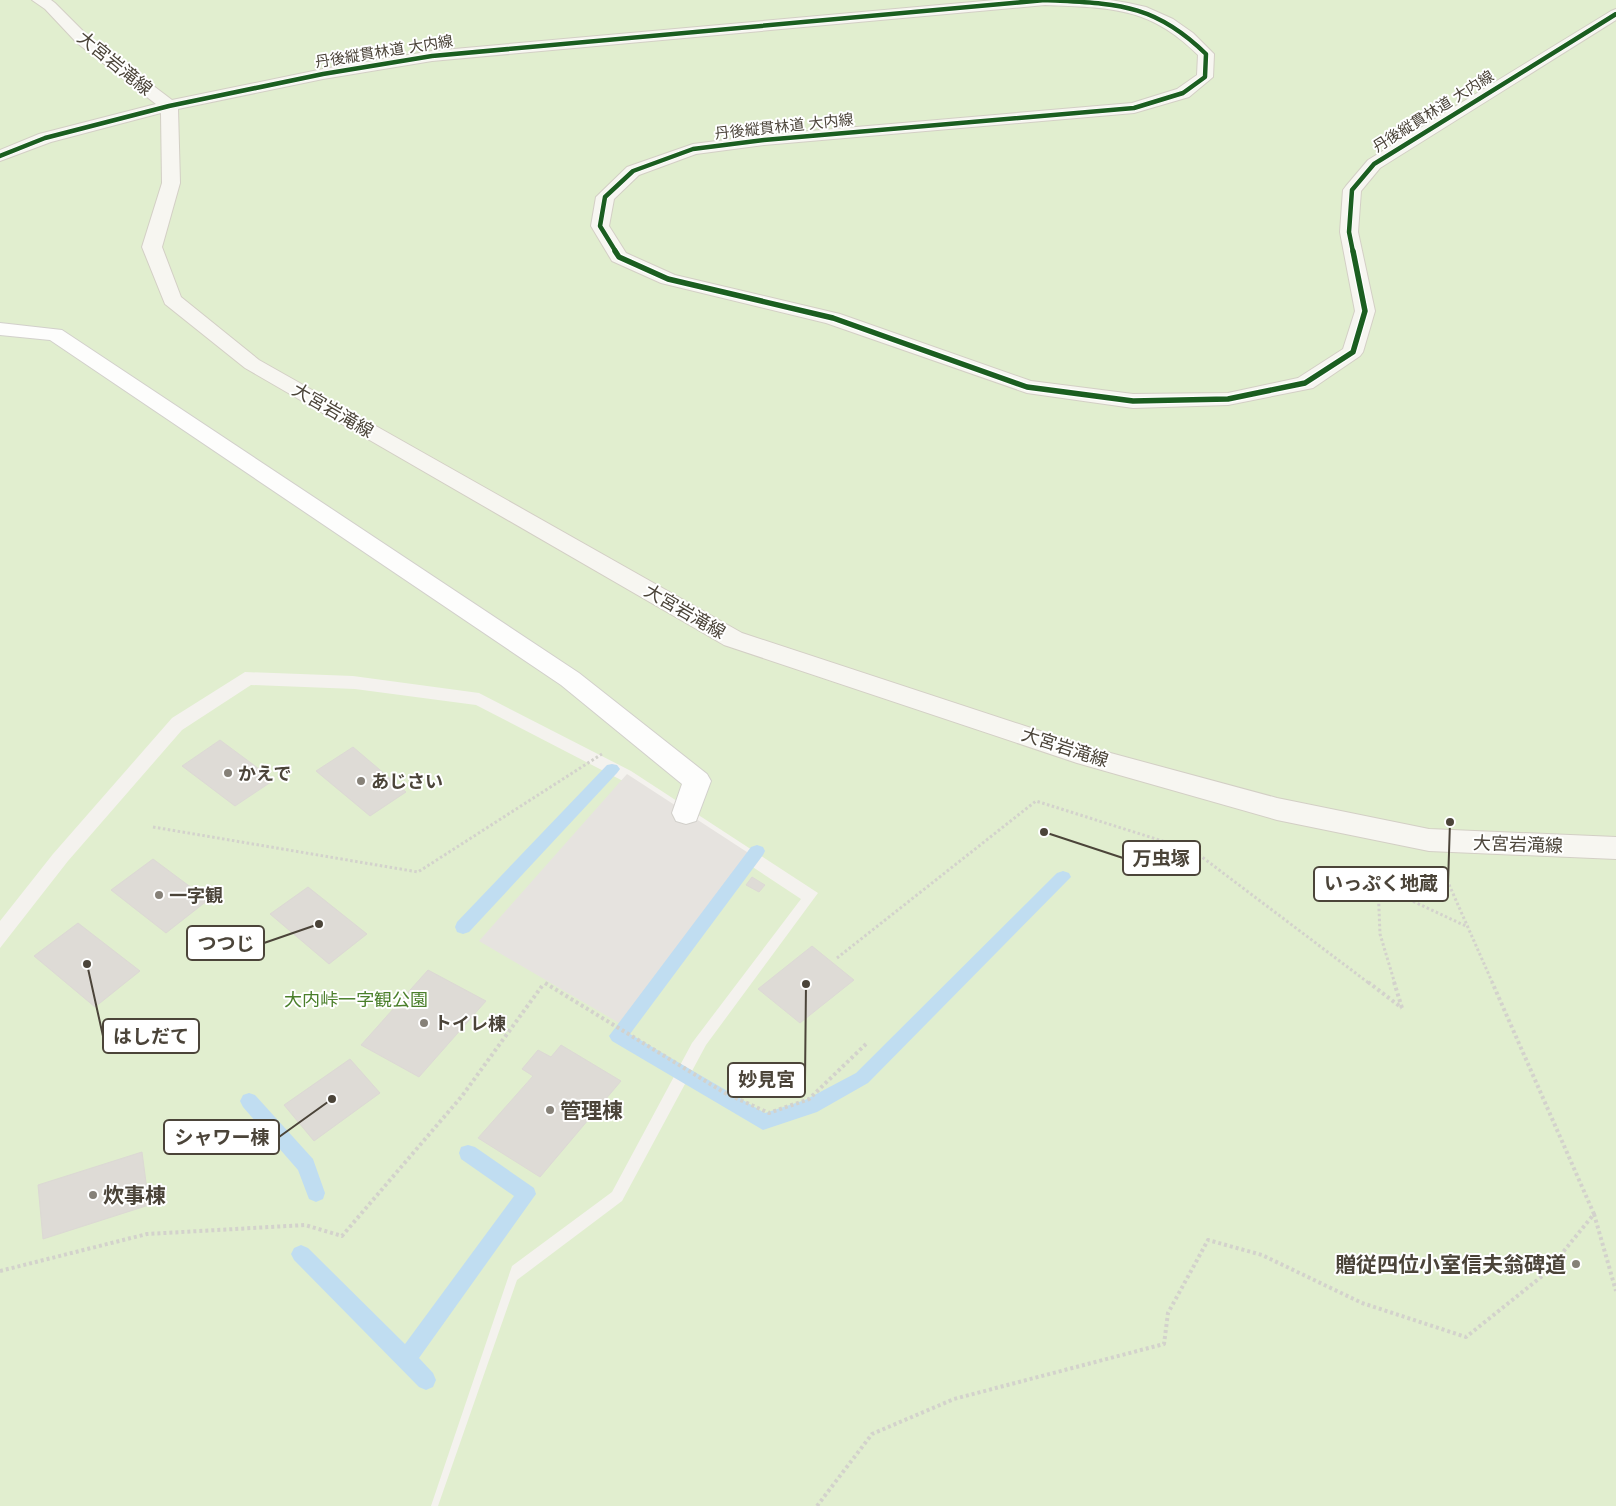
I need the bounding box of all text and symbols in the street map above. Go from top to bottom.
street label: 大宮岩滝線 [73,27,157,99]
street label: 丹後縦貫林道 大内線 [314,31,454,71]
street label: 丹後縦貫林道 大内線 [1369,66,1497,156]
street label: 丹後縦貫林道 大内線 [714,109,854,143]
street label: 大宮岩滝線 [289,378,377,442]
street label: 大宮岩滝線 [641,579,729,643]
street label: 大宮岩滝線 [1019,723,1111,771]
place label: かえで [238,763,291,784]
marker: かえで [222,767,234,779]
place label: あじさい [371,771,443,792]
marker: あじさい [355,775,367,787]
street label: 大宮岩滝線 [1473,832,1563,856]
callout: 万虫塚 [1123,841,1200,875]
text: 万虫塚 [1132,847,1190,870]
callout: いっぷく地蔵 [1314,867,1448,901]
text: いっぷく地蔵 [1324,872,1438,895]
place label: 一字観 [169,885,223,906]
marker: 一字観 [153,889,165,901]
callout: つつじ [187,926,264,960]
text: つつじ [197,932,255,955]
park label: 大内峠一字観公園 [284,989,428,1010]
place label: トイレ棟 [434,1013,506,1034]
marker: トイレ棟 [418,1017,430,1029]
callout: はしだて [103,1019,199,1053]
text: はしだて [113,1025,189,1048]
callout: 妙見宮 [728,1063,805,1097]
text: 妙見宮 [738,1068,796,1091]
place label: 管理棟 [560,1098,623,1123]
marker: 管理棟 [544,1104,556,1116]
callout: シャワー棟 [164,1120,279,1154]
text: シャワー棟 [174,1126,270,1149]
place label: 炊事棟 [103,1183,166,1208]
marker: 炊事棟 [87,1189,99,1201]
place label: 贈従四位小室信夫翁碑道 [1335,1252,1566,1277]
marker: 贈従四位小室信夫翁碑道 [1570,1258,1582,1270]

